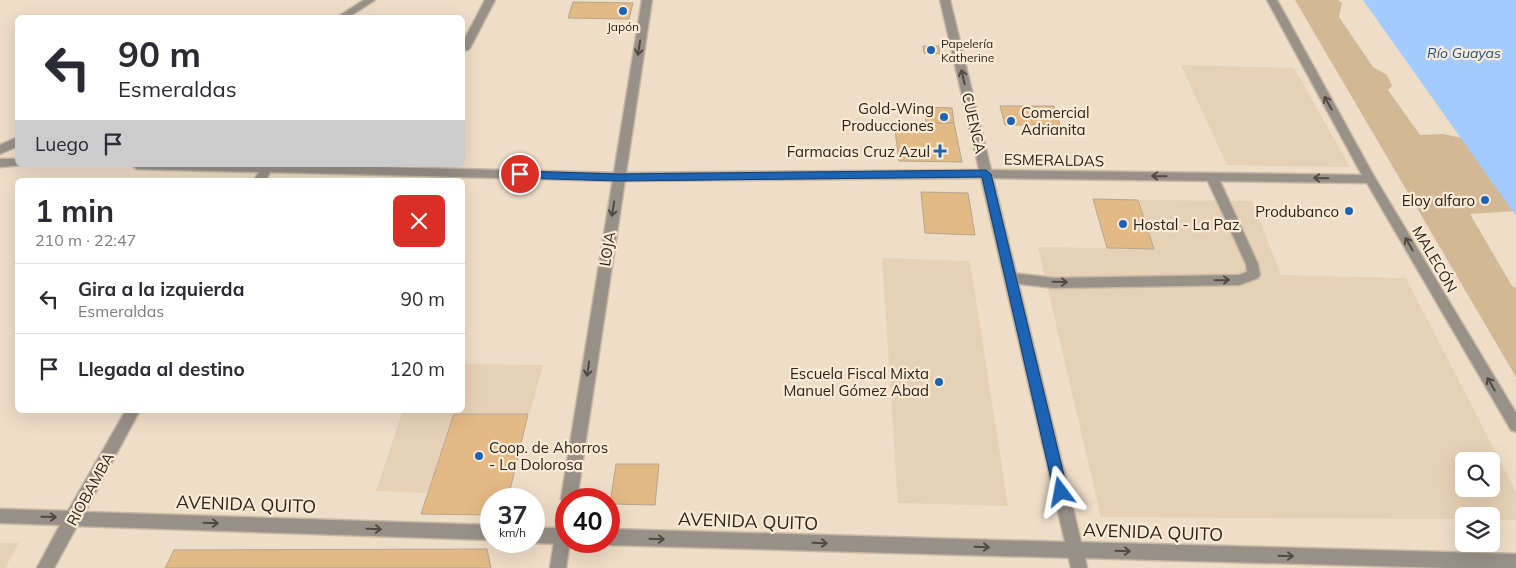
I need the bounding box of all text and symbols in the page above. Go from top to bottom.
marker: Japón [617,5,629,17]
place label: Japón [607,19,639,34]
text: 90 m [118,32,201,76]
icon: left [35,35,100,100]
place label: Papelería Katherine [941,36,994,65]
one-way arrow [633,40,643,56]
marker: Papelería Katherine [925,44,937,56]
water label: Río Guayas [1427,44,1501,62]
one-way arrow [958,69,967,85]
text: Esmeraldas [118,75,237,103]
street label: CUENCA [958,91,990,155]
one-way arrow [1323,97,1333,111]
place label: Gold-Wing Producciones [842,99,934,135]
place label: Comercial Adrianita [1021,103,1090,139]
marker: Gold-Wing Producciones [938,111,950,123]
marker: Comercial Adrianita [1005,115,1017,127]
icon: arrive [99,130,127,158]
text: Luego [35,132,89,156]
place label: Farmacias Cruz Azul [787,142,930,161]
marker: Farmacias Cruz Azul [934,145,946,157]
street label: ESMERALDAS [1004,150,1104,170]
pin [499,153,541,195]
icon: arrive [506,160,534,188]
one-way arrow [1151,171,1168,181]
one-way arrow [1314,173,1330,183]
place label: Eloy alfaro [1402,191,1475,210]
text: 1 min [35,192,114,230]
marker: Eloy alfaro [1479,194,1491,206]
button: close [393,195,445,247]
one-way arrow [608,200,618,216]
place label: Produbanco [1255,202,1339,221]
marker: Produbanco [1343,205,1355,217]
place label: Hostal - La Paz [1133,215,1240,234]
marker: Hostal - La Paz [1117,218,1129,230]
street label: MALECÓN [1408,222,1462,296]
text: 210 m · 22:47 [35,230,136,250]
street label: LOJA [595,230,619,268]
one-way arrow [1403,238,1413,252]
one-way arrow [1214,276,1230,285]
text: Gira a la izquierda [78,277,244,301]
one-way arrow [1051,277,1067,287]
icon: left [35,285,63,313]
text: 90 m [401,287,445,311]
text: Esmeraldas [78,301,164,321]
icon: arrive [35,355,63,383]
text: Llegada al destino [78,357,245,381]
text: 120 m [389,357,445,381]
one-way arrow [583,361,593,377]
place label: Escuela Fiscal Mixta Manuel Gómez Abad [783,364,929,400]
marker: Escuela Fiscal Mixta Manuel Gómez Abad [933,376,945,388]
one-way arrow [1486,378,1496,392]
place label: Coop. de Ahorros - La Dolorosa [489,438,608,474]
street label: RIOBAMBA [62,449,118,529]
marker: Coop. de Ahorros - La Dolorosa [473,450,485,462]
map controls [1455,452,1500,552]
button: search [1455,452,1500,497]
position arrow [1034,465,1086,517]
speed limit sign: 40 [555,488,620,553]
street label: AVENIDA QUITO [175,490,317,518]
text: 37 [497,499,528,530]
street label: AVENIDA QUITO [677,507,819,535]
button: layers [1455,507,1500,552]
one-way arrow [40,512,56,522]
one-way arrow [203,518,219,527]
street label: AVENIDA QUITO [1082,518,1224,546]
one-way arrow [365,524,381,533]
text: km/h [499,525,526,540]
one-way arrow [649,534,665,543]
one-way arrow [812,538,828,548]
one-way arrow [974,543,990,552]
one-way arrow [1115,546,1131,556]
one-way arrow [1278,551,1294,560]

